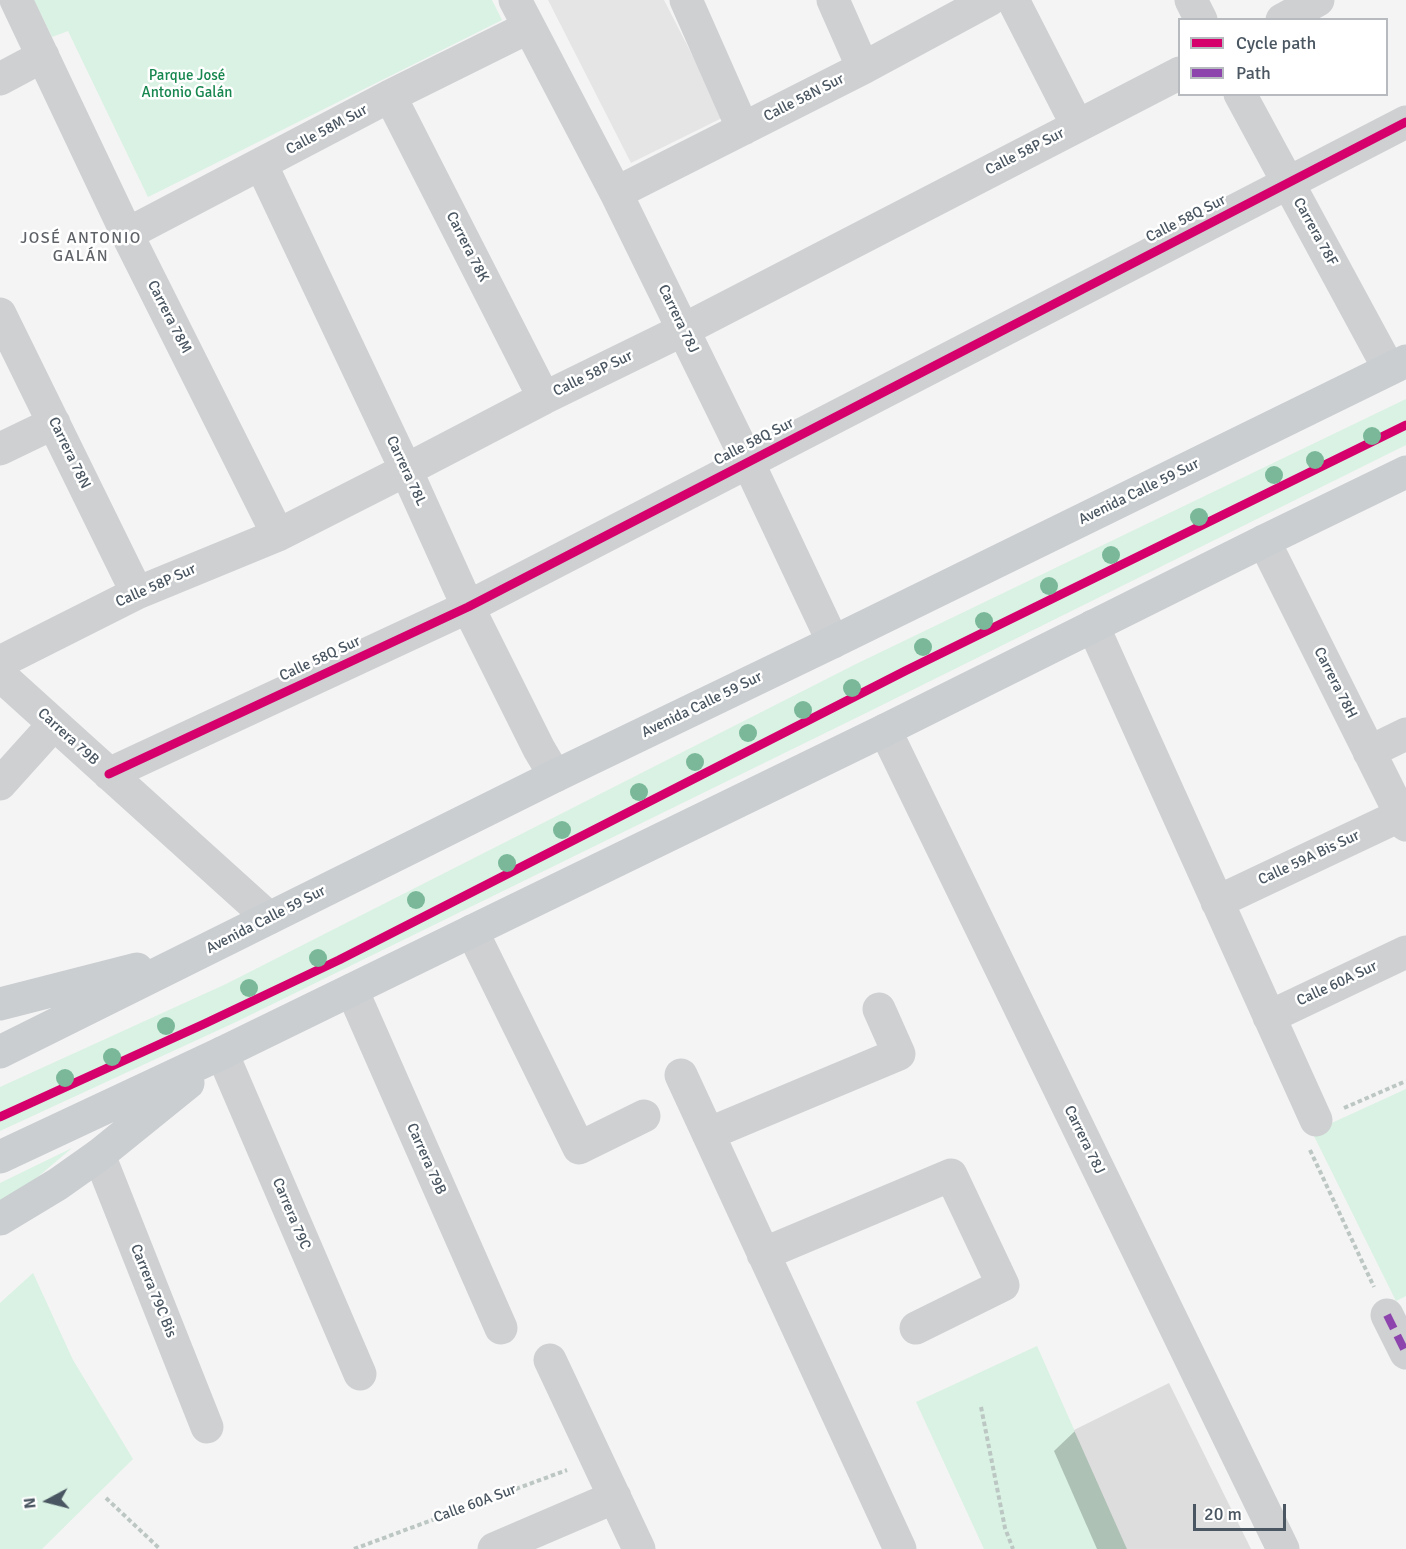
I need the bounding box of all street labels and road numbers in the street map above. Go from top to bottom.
street label: Calle 58N Sur [761,70,847,126]
street label: Calle 58M Sur [283,101,371,159]
street label: Calle 58P Sur [983,124,1067,180]
street label: Calle 58Q Sur [1143,191,1229,247]
street label: Carrera 78F [1289,195,1341,269]
street label: Carrera 78K [442,209,492,285]
street label: Carrera 78M [143,278,195,356]
street label: Carrera 78J [654,282,702,356]
street label: Calle 58P Sur [550,347,636,401]
street label: Carrera 78N [44,414,94,492]
street label: Calle 58Q Sur [711,414,797,470]
street label: Carrera 78L [382,433,430,509]
street label: Avenida Calle 59 Sur [1076,455,1202,529]
street label: Calle 58P Sur [113,560,199,612]
street label: Calle 58Q Sur [277,632,363,686]
street label: Carrera 78H [1309,644,1361,722]
street label: Avenida Calle 59 Sur [639,668,765,742]
street label: Carrera 79B [34,705,102,769]
street label: Calle 59A Bis Sur [1256,827,1362,889]
street label: Avenida Calle 59 Sur [203,882,329,958]
street label: Calle 60A Sur [1294,958,1380,1010]
street label: Carrera 78J [1060,1103,1108,1177]
street label: Carrera 79B [402,1120,450,1198]
street label: Carrera 79C [268,1175,314,1253]
street label: Carrera 79C Bis [126,1242,180,1340]
street label: Calle 60A Sur [431,1481,519,1527]

